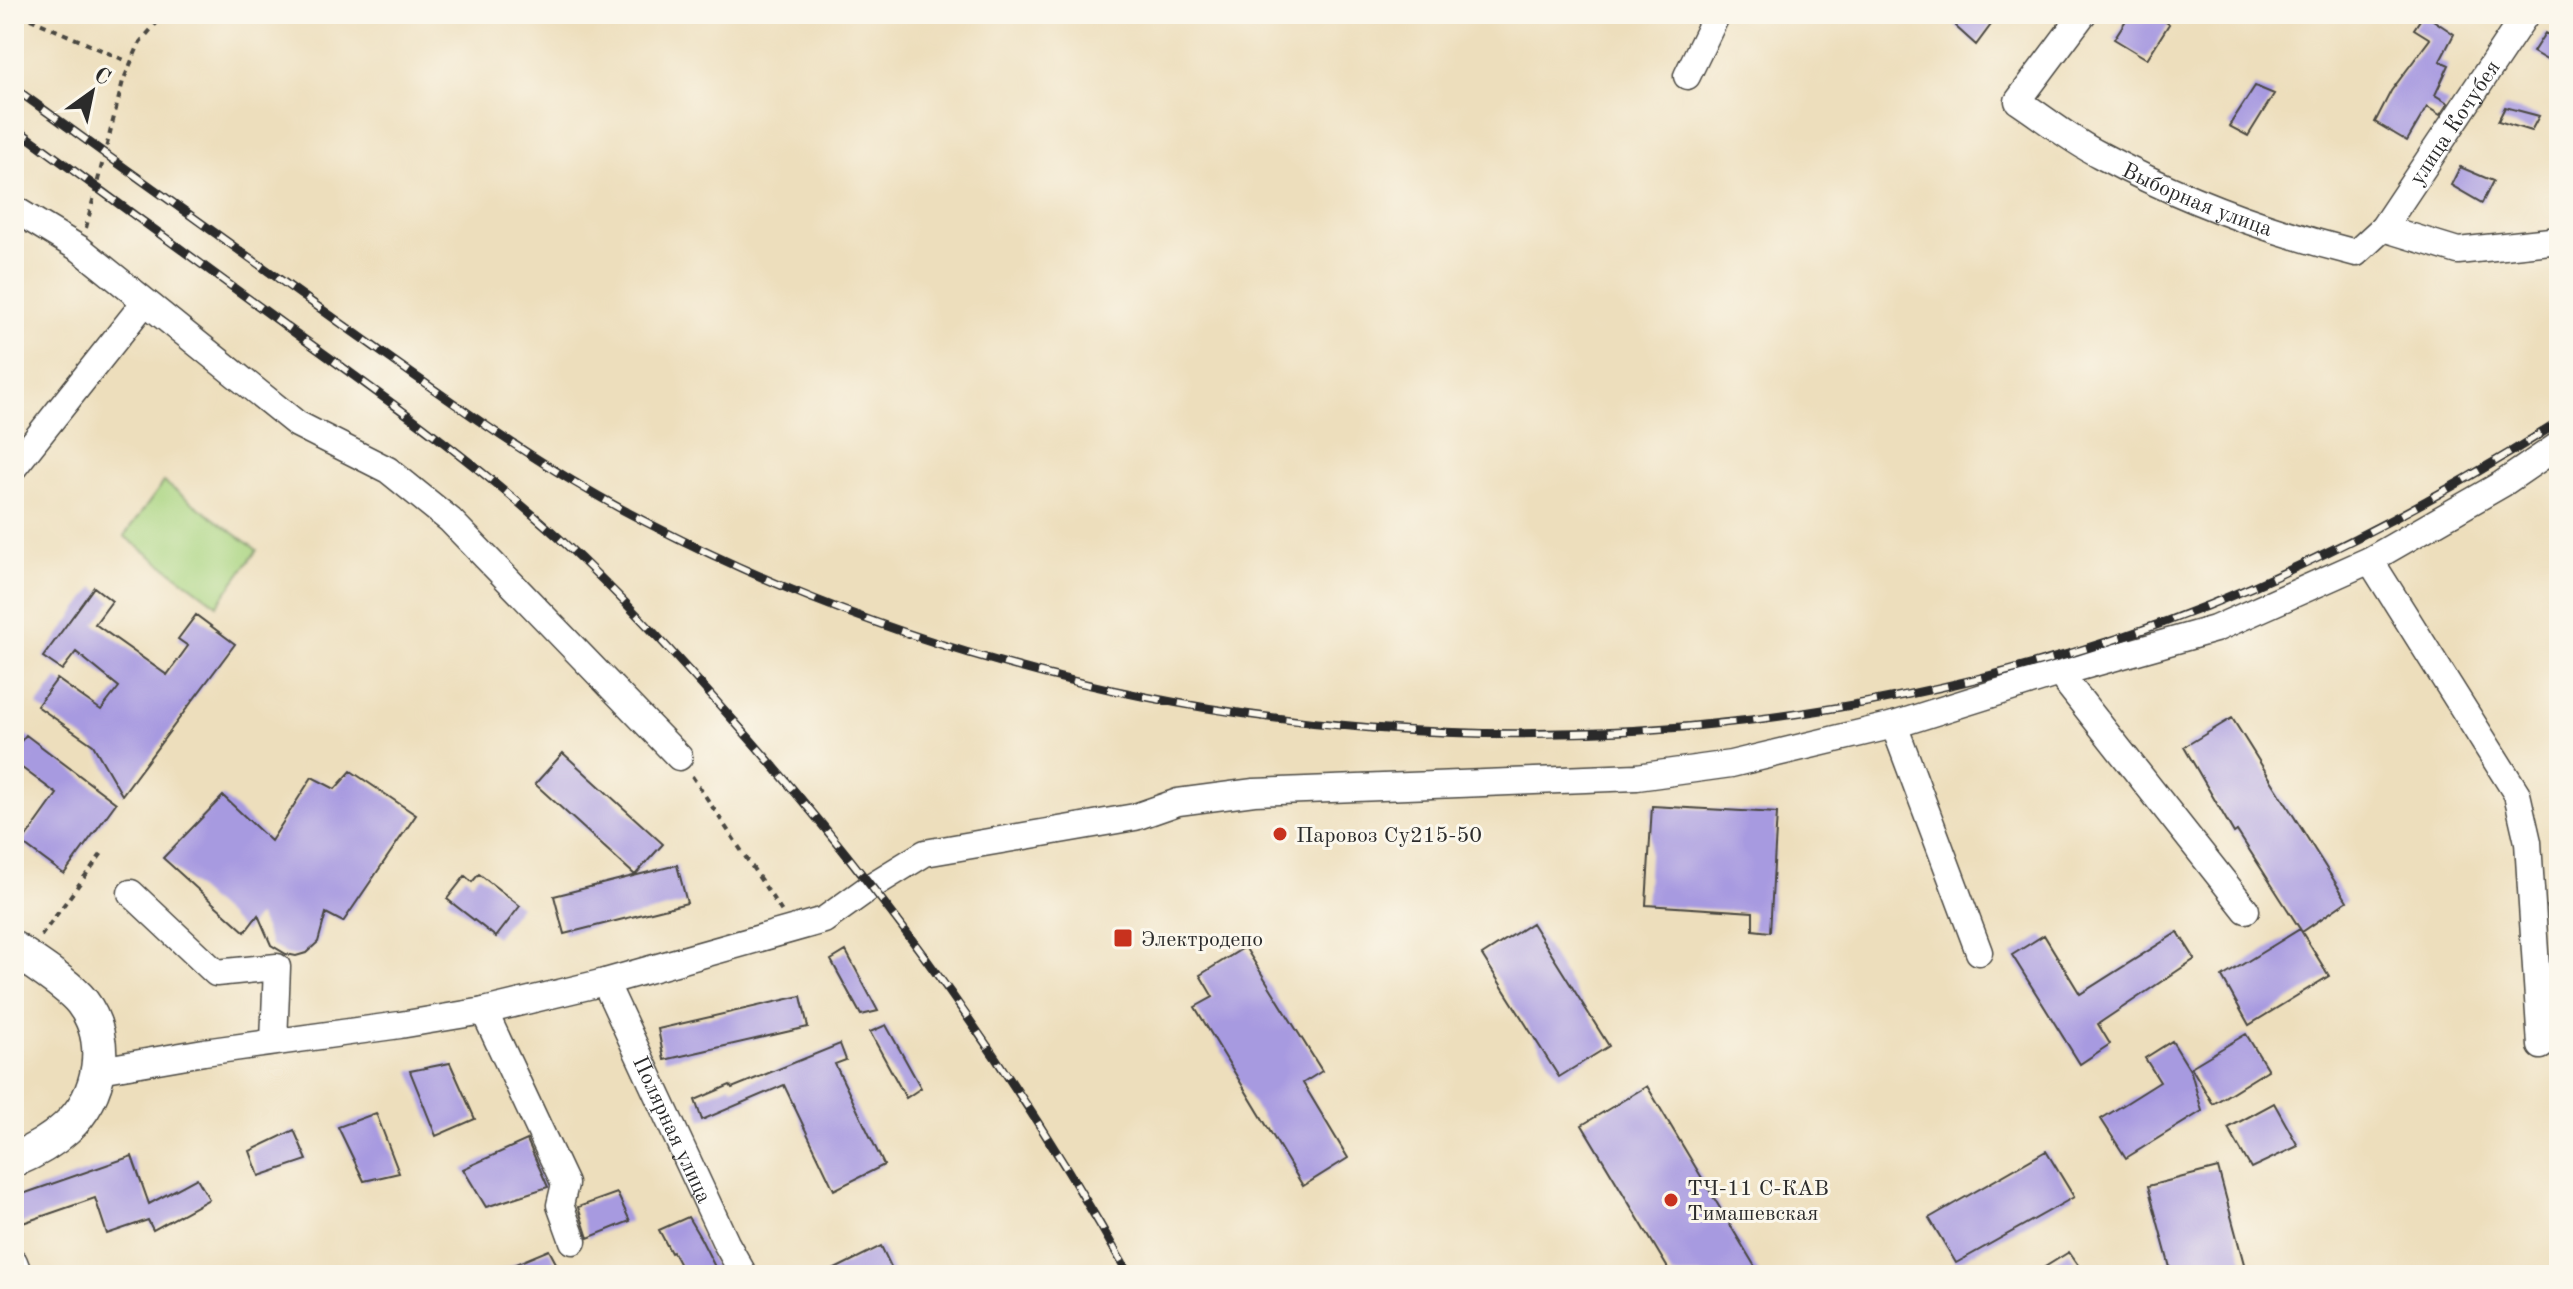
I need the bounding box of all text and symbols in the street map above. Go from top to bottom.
north arrow [52,52,132,132]
street label: улица Кочубея [2406,57,2505,189]
text: С [90,64,114,90]
street label: Выборная улица [2118,160,2275,241]
marker: Паровоз Су215-50 [1271,825,1289,843]
place label: Паровоз Су215-50 [1296,825,1482,847]
marker: Электродепо [1112,927,1134,949]
place label: Электродепо [1141,929,1263,951]
street label: Полярная улица [628,1053,715,1207]
place label: ТЧ-11 С-КАВ Тимашевская [1687,1178,1829,1225]
marker: ТЧ-11 С-КАВ Тимашевская [1662,1191,1680,1209]

